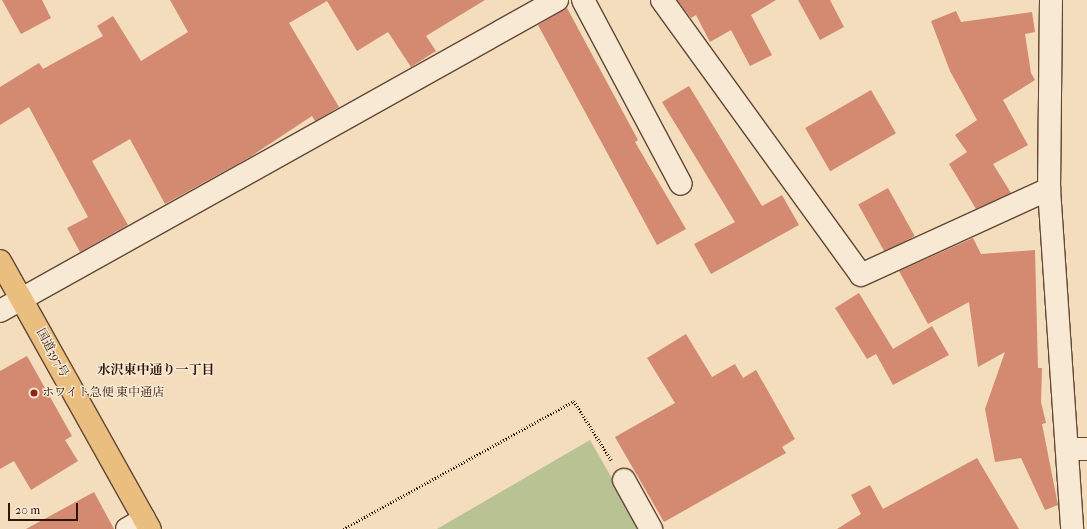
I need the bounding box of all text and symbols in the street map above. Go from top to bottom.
street label: 国道397号 [33,326,71,380]
district label: 水沢東中通り一丁目 [98,362,214,378]
place label: ホワイト急便 東中通店 [42,386,165,400]
marker: ホワイト急便 東中通店 [29,388,39,398]
scale bar [10,495,80,521]
text: 20 m [15,503,40,517]

